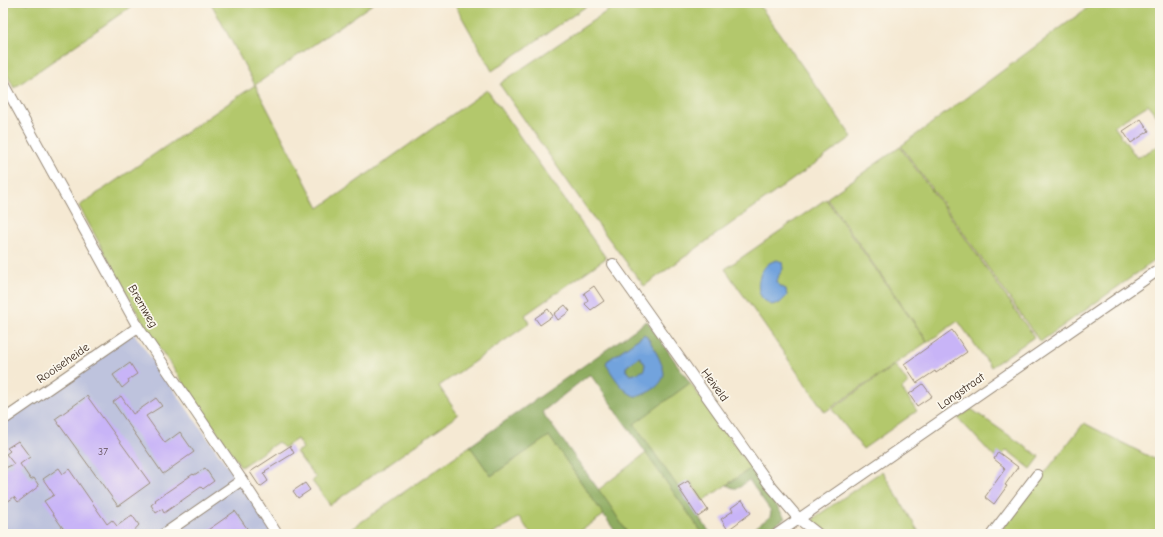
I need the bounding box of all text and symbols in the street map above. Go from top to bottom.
street label: Bremweg [125,282,161,330]
street label: Rooiseheide [34,340,92,386]
street label: Heiveld [698,366,732,404]
street label: Langstraat [935,370,987,412]
house number: 37 [98,446,108,458]

